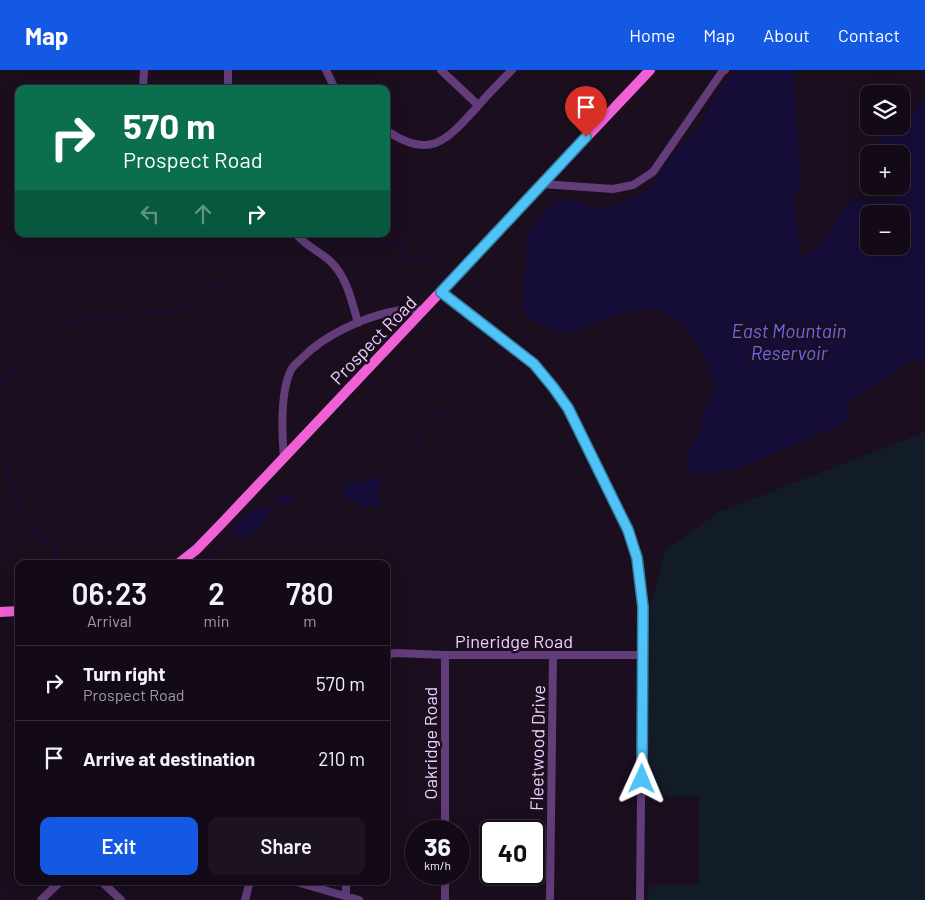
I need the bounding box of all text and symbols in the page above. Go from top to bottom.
text: Map [25,21,68,50]
text: Home [629,24,675,46]
text: Map [703,24,735,46]
text: About [763,24,810,46]
text: Contact [838,24,900,46]
map controls [860,85,910,255]
button: layers [860,85,910,135]
pin [565,86,607,137]
icon: arrive [572,93,600,121]
text: 570 m [123,104,215,146]
icon: right [40,105,105,170]
button: + [860,145,910,195]
text: Prospect Road [123,146,263,172]
icon: left [136,200,164,228]
icon: ahead [189,200,217,228]
icon: right [242,200,270,228]
button: − [860,205,910,255]
street label: Prospect Road [325,291,421,389]
water label: East Mountain Reservoir [732,319,846,364]
text: 06:23 [71,575,147,611]
text: 2 [208,575,225,611]
text: 780 [286,575,334,611]
text: Arrival [87,611,132,630]
text: min [204,611,229,630]
text: m [303,611,316,630]
street label: Pineridge Road [455,630,573,652]
text: Turn right [83,662,165,685]
icon: right [40,669,68,697]
text: 570 m [316,672,365,695]
text: Prospect Road [83,685,185,704]
street label: Fleetwood Drive [525,685,549,811]
street label: Oakridge Road [419,687,441,799]
icon: arrive [40,744,68,772]
text: Arrive at destination [83,747,255,770]
text: 210 m [318,747,365,770]
position arrow [615,752,667,804]
button: Exit [40,817,198,875]
button: Share [208,817,365,875]
speed limit sign: 40 [480,820,545,885]
text: 36 [424,831,451,861]
text: km/h [424,858,451,872]

